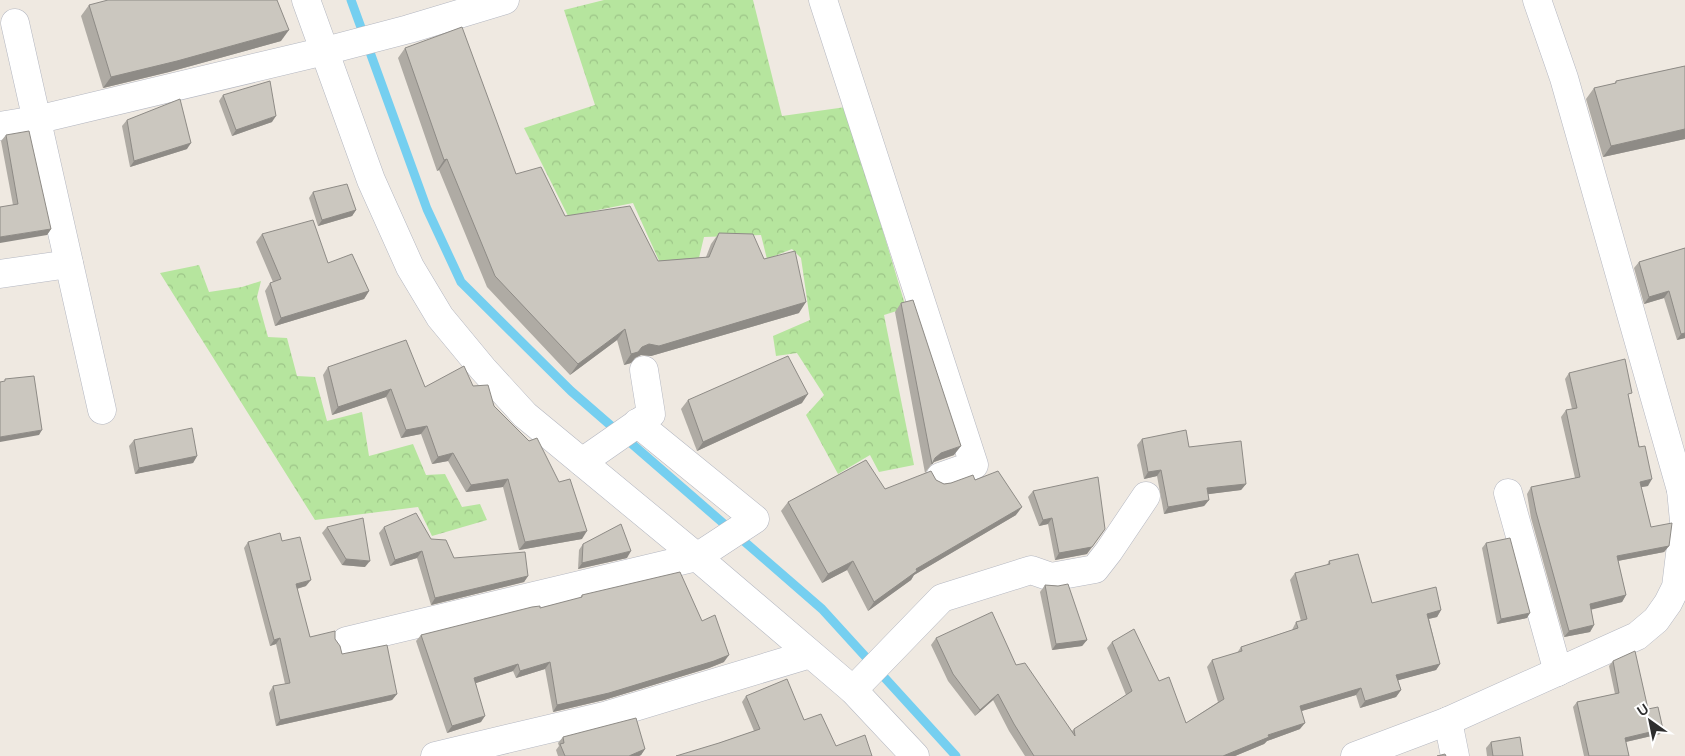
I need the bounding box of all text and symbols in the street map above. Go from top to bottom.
north arrow [1625,696,1675,746]
text: U [1634,700,1652,720]

